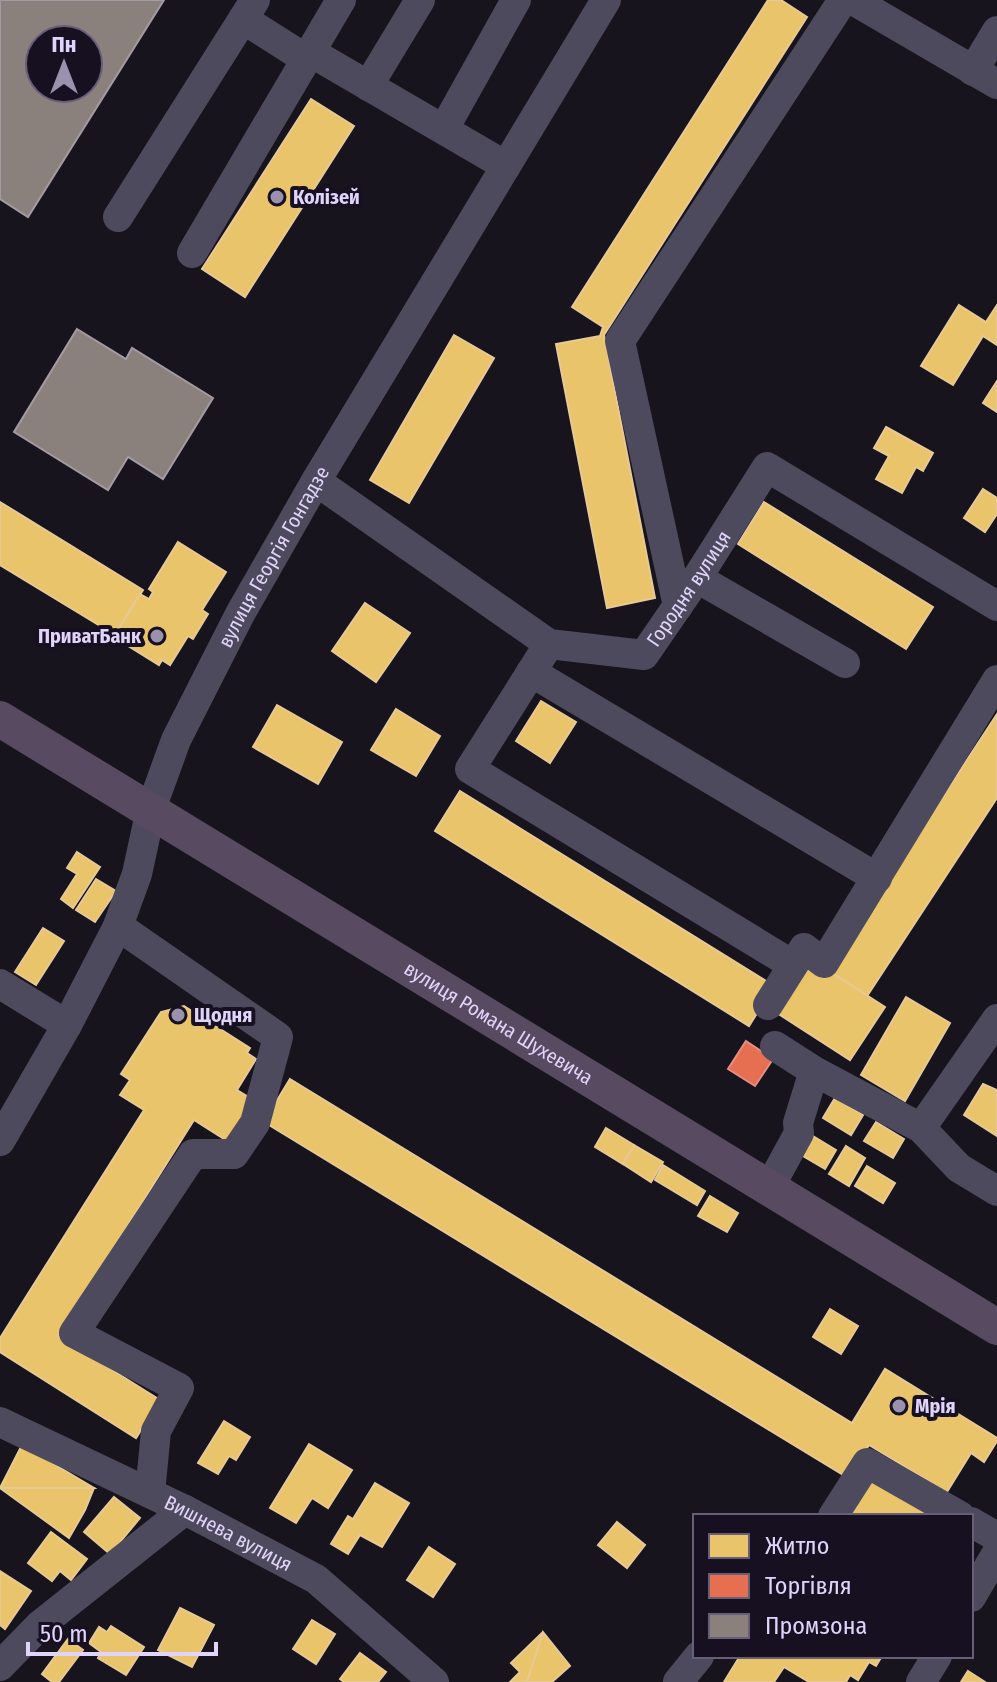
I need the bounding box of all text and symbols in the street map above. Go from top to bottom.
north arrow [24,24,104,104]
text: Пн [52,31,76,58]
place label: Колізей [293,185,360,209]
marker: Колізей [268,188,286,206]
street label: вулиця Георгія Гонгадзе [213,462,334,652]
street label: Городня вулиця [641,526,736,651]
place label: ПриватБанк [38,624,142,648]
marker: ПриватБанк [148,627,166,645]
street label: вулиця Романа Шухевича [400,956,597,1090]
place label: Щодня [194,1003,252,1027]
marker: Щодня [169,1006,187,1024]
place label: Мрія [915,1394,956,1418]
marker: Мрія [890,1397,908,1415]
street label: Вишнева вулиця [161,1490,296,1576]
legend [693,1514,973,1658]
text: Житло [765,1532,829,1560]
text: Торгівля [765,1572,852,1600]
scale bar [28,1606,216,1656]
text: Промзона [765,1612,867,1640]
text: 50 m [40,1620,88,1648]

